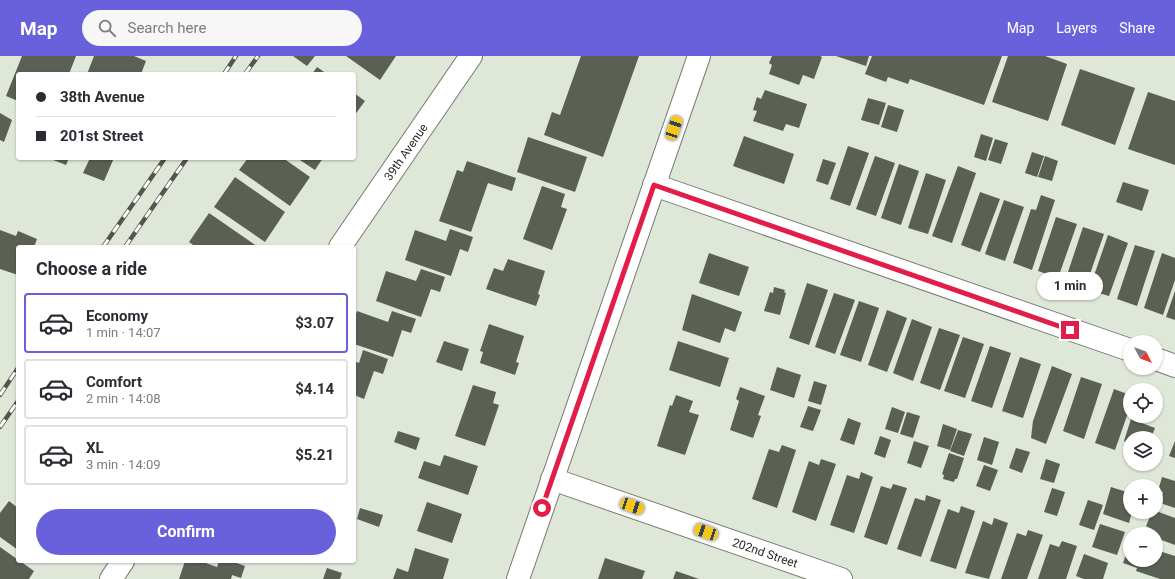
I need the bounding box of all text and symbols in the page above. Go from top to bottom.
search box [82,10,362,46]
text: Map [20,17,58,40]
icon: search [96,17,118,39]
text: Search here [128,19,206,37]
text: Map [1007,20,1034,36]
text: Layers [1056,20,1097,36]
text: Share [1119,20,1155,36]
text: 38th Avenue [60,88,145,106]
car [664,115,684,141]
street label: 39th Avenue [381,121,431,183]
text: 201st Street [60,127,143,145]
text: Choose a ride [36,258,147,279]
callout: 1 min [1037,272,1103,300]
text: 1 min [1054,278,1086,293]
icon: car [38,305,74,341]
text: Economy [86,307,148,325]
text: $3.07 [295,314,334,332]
route end [1061,321,1079,339]
text: 1 min · 14:07 [86,325,161,340]
north arrow [1123,335,1163,375]
map controls [1123,335,1163,567]
icon: car [38,371,74,407]
text: Comfort [86,373,142,391]
text: $4.14 [295,380,334,398]
button: locate [1123,383,1163,423]
text: 2 min · 14:08 [86,391,161,406]
button: layers [1123,431,1163,471]
icon: car [38,437,74,473]
text: XL [86,439,104,457]
text: $5.21 [295,446,334,464]
text: 3 min · 14:09 [86,457,161,472]
button: + [1123,479,1163,519]
car [619,496,645,516]
route start [533,499,551,517]
button: Confirm [36,509,336,555]
car [693,522,719,542]
button: − [1123,527,1163,567]
street label: 202nd Street [730,535,800,571]

